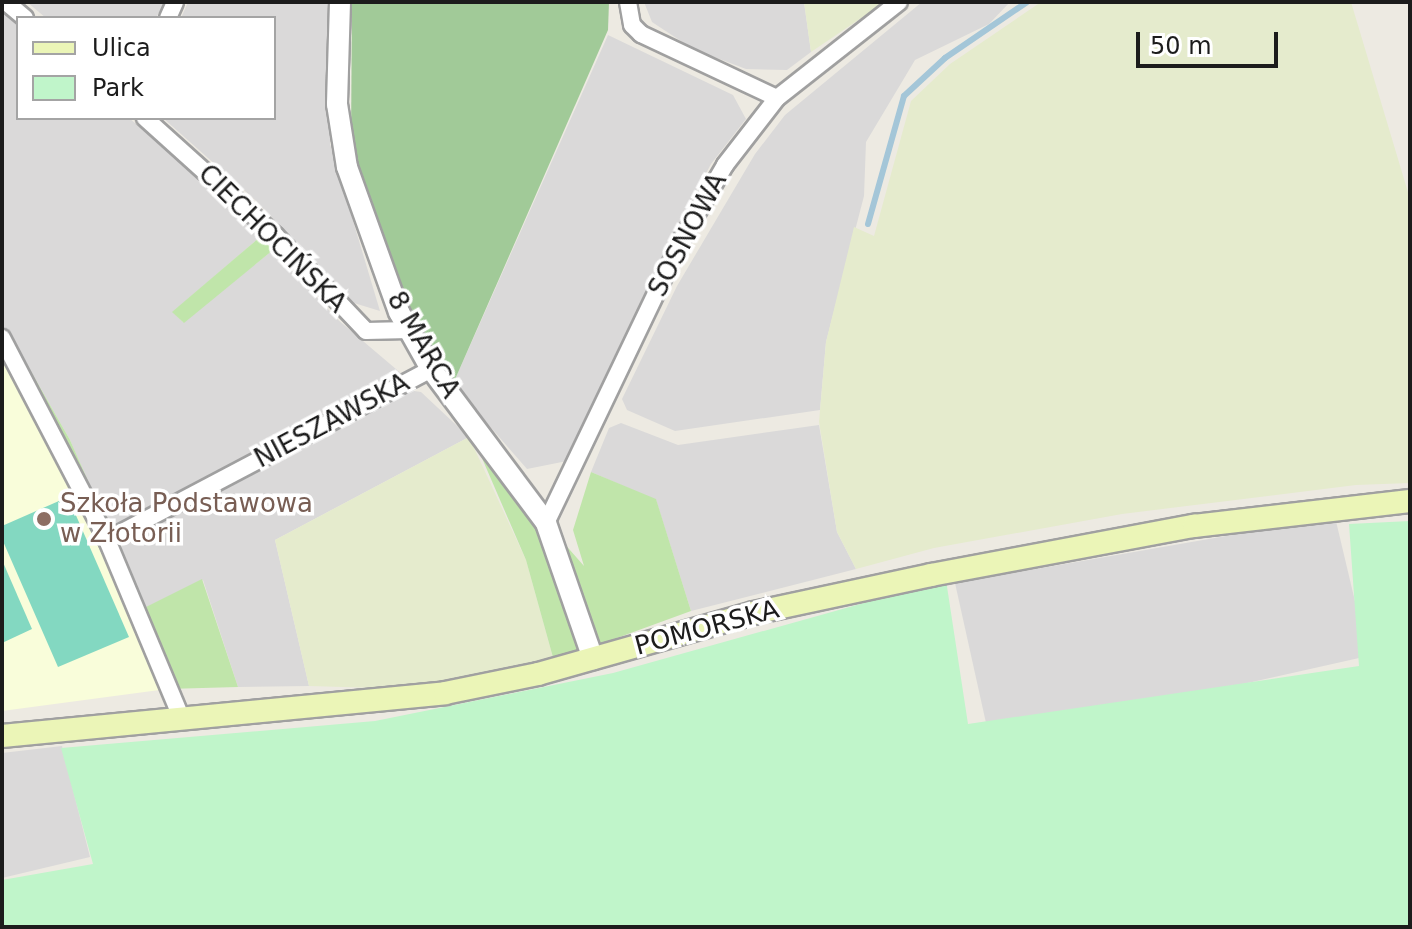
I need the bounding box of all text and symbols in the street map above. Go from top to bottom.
legend [16,16,276,120]
scale bar [1140,16,1282,66]
text: 50 m [1150,32,1212,60]
text: Ulica [92,34,151,62]
text: Park [92,74,144,102]
street label: CIECHOCIŃSKA [191,158,353,320]
street label: SOSNOWA [642,168,734,302]
street label: 8 MARCA [380,286,466,404]
street label: NIESZAWSKA [249,367,415,475]
place label: Szkoła Podstawowa w Złotorii [60,488,313,550]
marker: Szkoła Podstawowa w Złotorii [35,510,53,528]
street label: POMORSKA [631,594,783,662]

